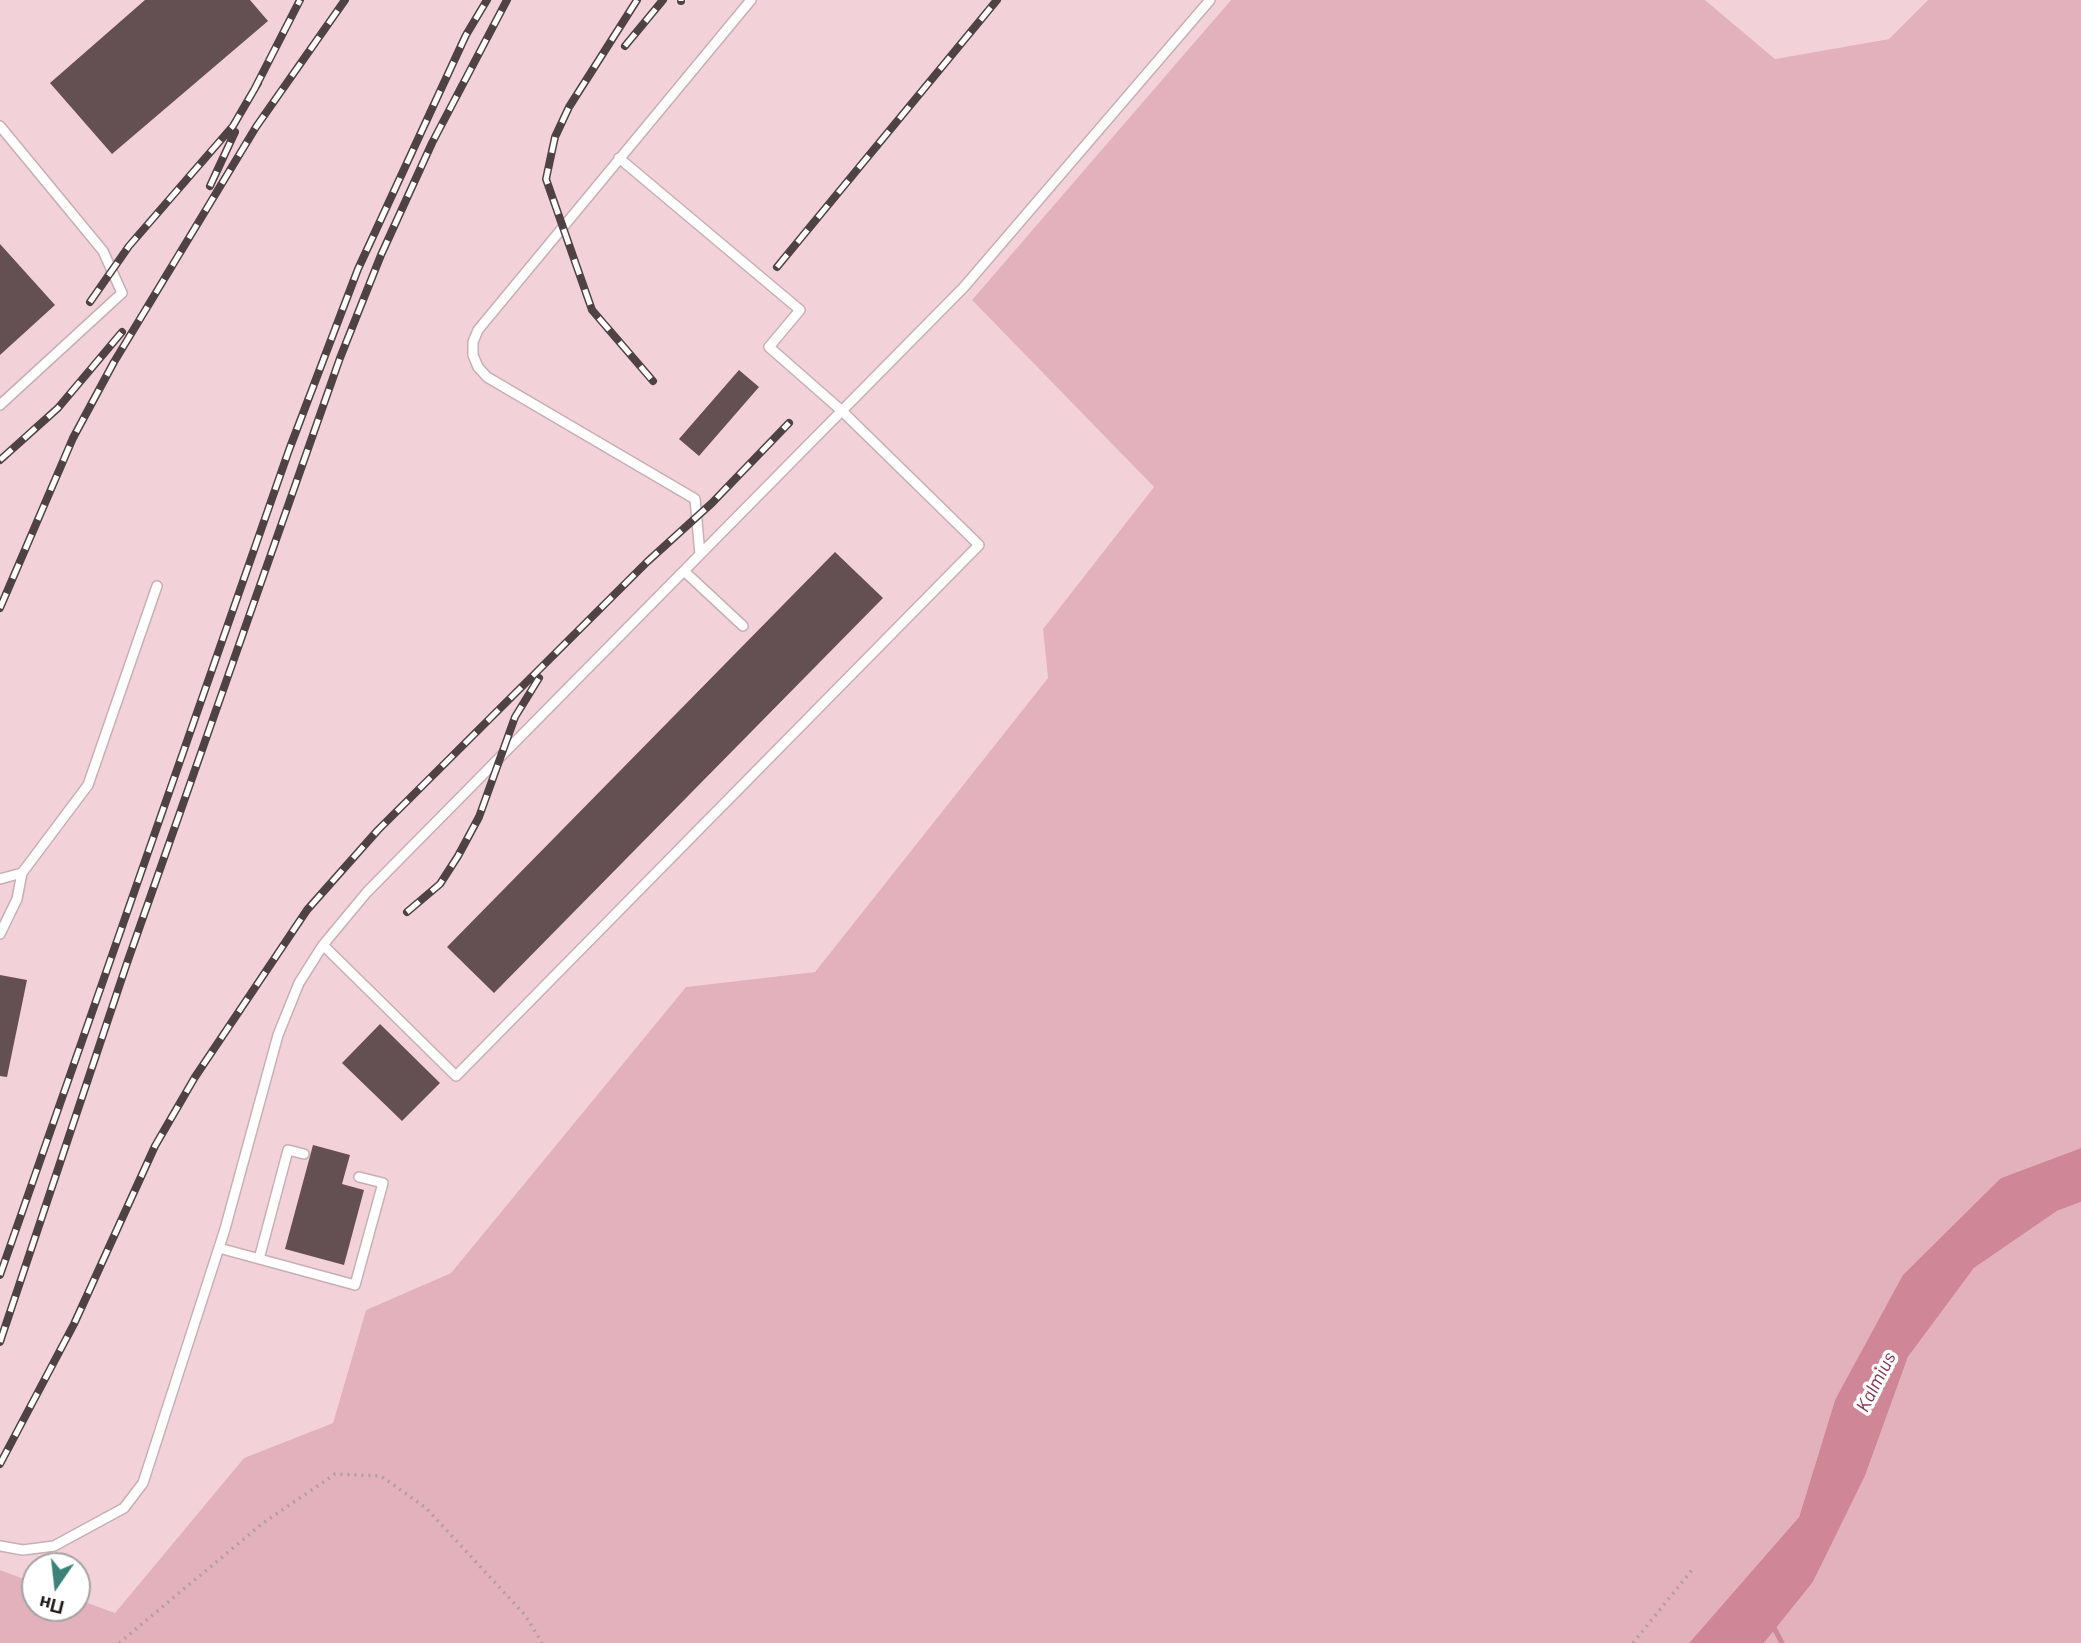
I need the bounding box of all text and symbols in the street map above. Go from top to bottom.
water label: Kalmius [1851,1348,1901,1416]
north arrow [21,1552,91,1622]
text: Пн [36,1592,66,1620]

